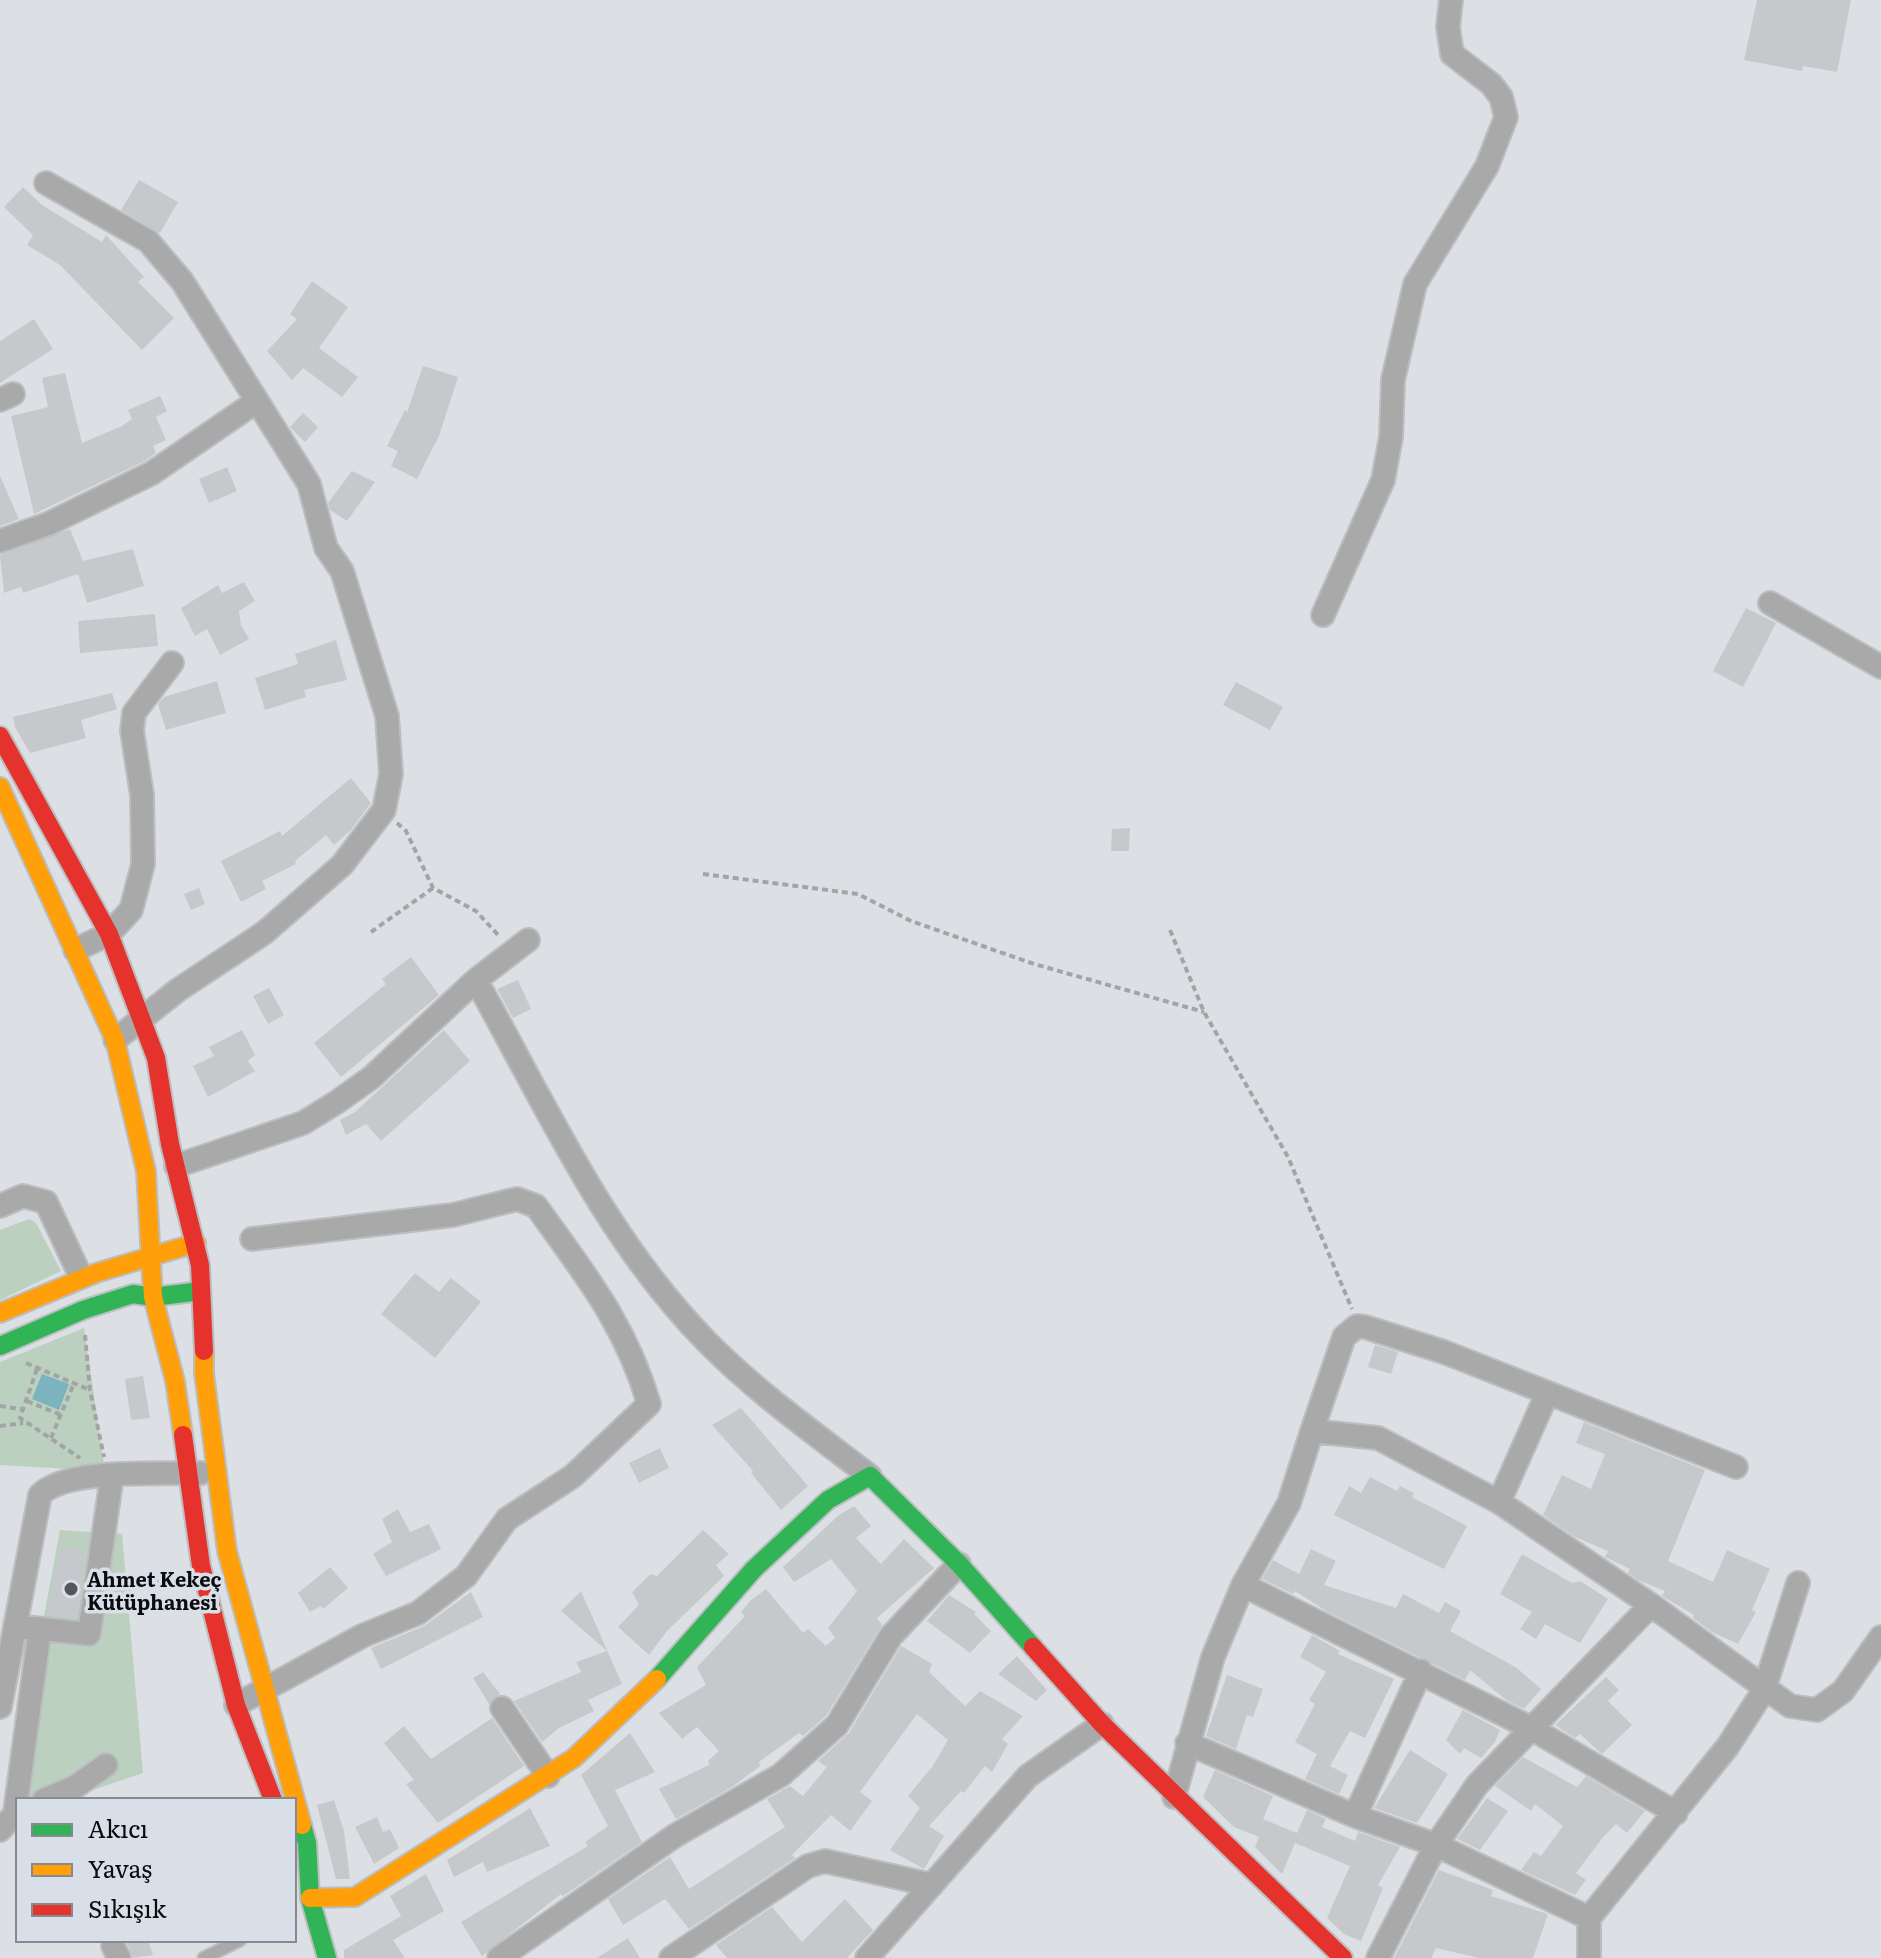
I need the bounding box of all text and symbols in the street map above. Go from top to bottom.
place label: Ahmet Kekeç Kütüphanesi [87,1563,222,1616]
marker: Ahmet Kekeç Kütüphanesi [62,1580,80,1598]
legend [16,1798,296,1942]
text: Akıcı [88,1810,148,1845]
text: Yavaş [88,1850,152,1885]
text: Sıkışık [88,1890,167,1925]

